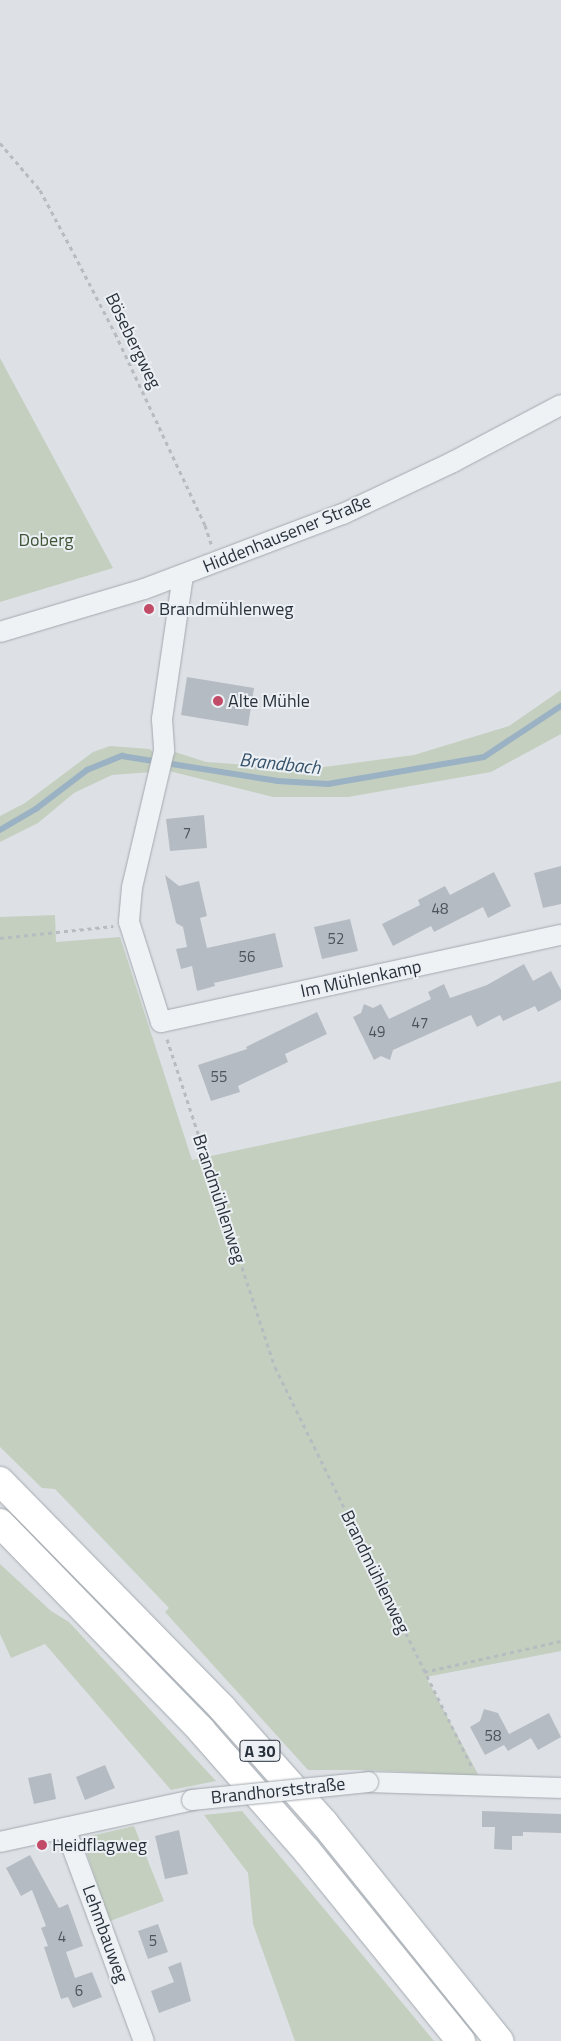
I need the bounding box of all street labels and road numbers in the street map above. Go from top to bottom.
street label: Bösebergweg [101,290,165,392]
street label: Hiddenhausener Straße [200,490,374,578]
street label: Im Mühlenkamp [299,956,423,1002]
street label: Brandmühlenweg [188,1132,250,1266]
street label: Brandmühlenweg [336,1507,414,1637]
road number: A 30 [239,1738,281,1764]
street label: Brandhorststraße [210,1773,346,1809]
street label: Lehmbauweg [77,1882,133,1986]

